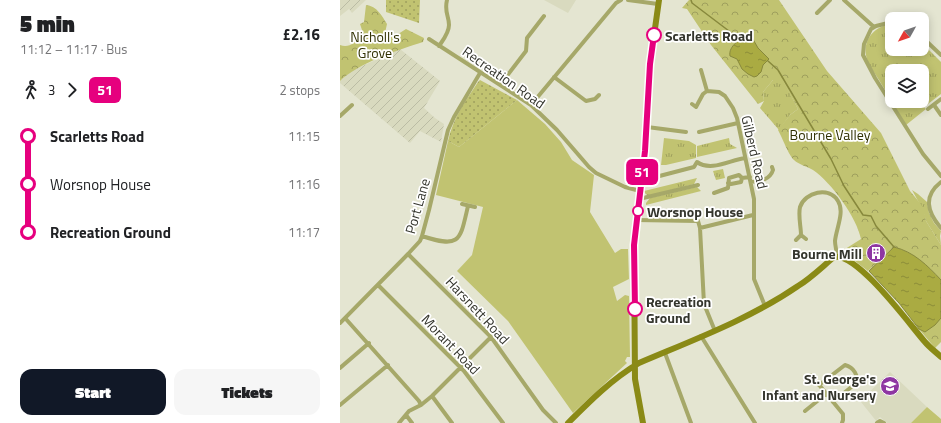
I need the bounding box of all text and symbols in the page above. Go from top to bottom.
text: 5 min [20,7,75,41]
north arrow [885,12,929,56]
map controls [885,12,929,108]
text: £2.16 [283,23,320,46]
place label: Scarletts Road [665,25,753,46]
park label: Nicholl's Grove [350,26,400,63]
marker: Scarletts Road [646,27,662,43]
text: 11:12 – 11:17 · Bus [20,39,127,59]
street label: Recreation Road [458,41,550,113]
button: layers [885,64,929,108]
icon: walk [20,79,42,101]
icon: forward [61,79,83,101]
text: 51 [97,79,113,100]
text: 3 [48,80,55,100]
text: 2 stops [279,80,320,100]
street label: Gilberd Road [736,113,774,191]
park label: Bourne Valley [790,124,871,145]
text: Scarletts Road [50,125,144,148]
text: 11:15 [288,126,320,146]
line badge: 51 [624,159,660,185]
text: 51 [634,161,650,182]
text: Worsnop House [50,173,151,196]
text: 11:16 [288,174,320,194]
street label: Port Lane [399,176,435,236]
place label: Worsnop House [647,201,743,222]
marker: Worsnop House [632,205,644,217]
text: Recreation Ground [50,221,171,244]
text: 11:17 [288,222,320,242]
building icon: Bourne Mill [865,242,887,264]
place label: Bourne Mill [792,243,862,264]
street label: Harsnett Road [441,272,515,348]
place label: Recreation Ground [646,291,711,328]
marker: Recreation Ground [627,301,643,317]
street label: Morant Road [417,309,485,379]
place label: St. George's Infant and Nursery [762,368,876,405]
button: Start [20,369,166,415]
button: Tickets [174,369,320,415]
school or university icon: St. George's Infant and Nursery [879,375,901,397]

